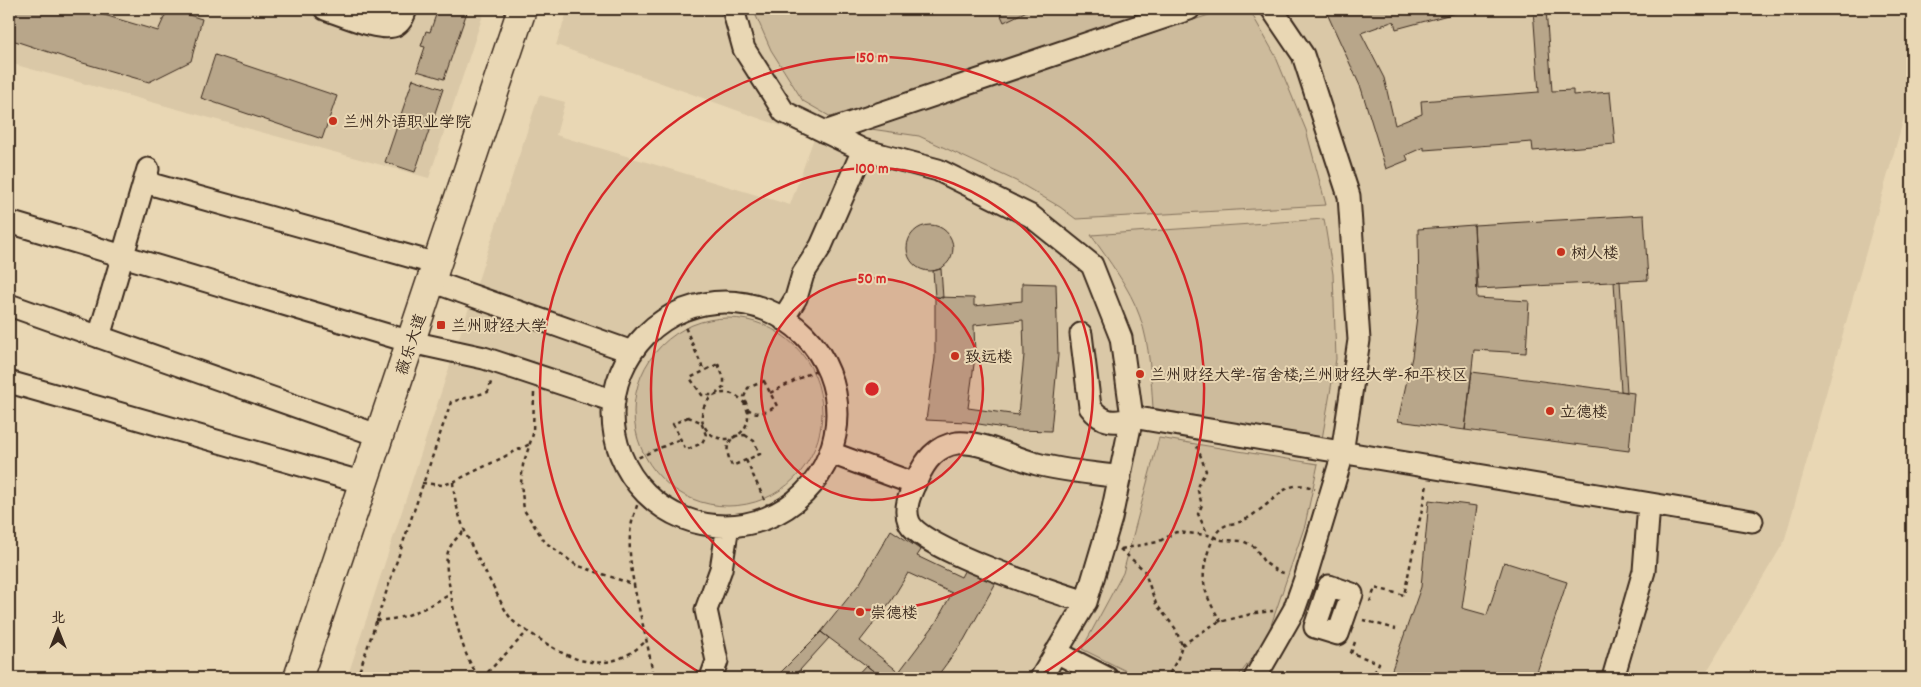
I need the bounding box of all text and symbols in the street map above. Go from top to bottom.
text: 150 m [856,48,888,70]
place label: 兰州外语职业学院 [343,112,471,135]
marker: 兰州外语职业学院 [327,115,339,127]
text: 100 m [855,159,889,181]
place label: 树人楼 [1571,243,1619,266]
marker: 树人楼 [1555,246,1567,258]
text: 50 m [858,269,886,291]
street label: 薇乐大道 [392,311,433,379]
place label: 兰州财经大学 [451,316,547,339]
marker: 兰州财经大学 [435,319,447,331]
place label: 致远楼 [965,347,1013,370]
marker: 致远楼 [949,350,961,362]
place label: 兰州财经大学-宿舍楼;兰州财经大学-和平校区 [1150,365,1468,388]
marker: 兰州财经大学-宿舍楼;兰州财经大学-和平校区 [1134,368,1146,380]
centre of rings [863,380,881,398]
place label: 立德楼 [1560,402,1608,425]
marker: 立德楼 [1544,405,1556,417]
place label: 崇德楼 [870,603,918,626]
north arrow [32,604,82,654]
marker: 崇德楼 [854,606,866,618]
text: 北 [51,609,65,629]

